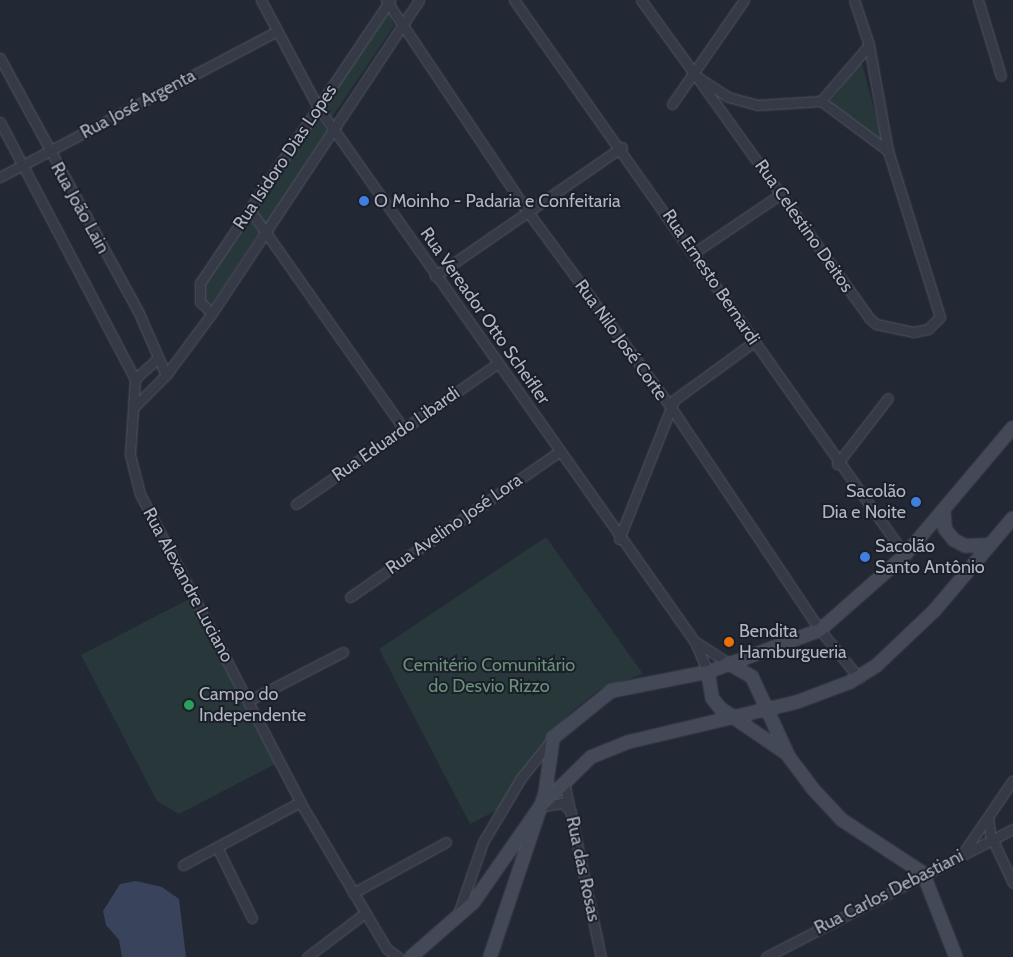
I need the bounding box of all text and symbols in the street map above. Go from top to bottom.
street label: Rua José Argenta [77,65,199,143]
street label: Rua Isidoro Dias Lopes [228,80,342,234]
street label: Rua Celestino Deitos [750,156,858,296]
street label: Rua João Lain [46,159,114,257]
place label: O Moinho - Padaria e Confeitaria [374,190,621,212]
marker: O Moinho - Padaria e Confeitaria [358,195,370,207]
street label: Rua Ernesto Bernardi [658,205,764,349]
street label: Rua Vereador Otto Scheifler [416,223,554,409]
street label: Rua Nilo José Corte [570,275,672,405]
street label: Rua Eduardo Libardi [328,382,464,486]
street label: Rua Avelino José Lora [382,469,526,579]
place label: Sacolão Dia e Noite [822,481,906,524]
marker: Sacolão Dia e Noite [910,496,922,508]
street label: Rua Alexandre Luciano [138,504,238,666]
place label: Sacolão Santo Antônio [875,536,985,578]
marker: Sacolão Santo Antônio [859,551,871,563]
place label: Bendita Hamburgueria [739,621,847,664]
marker: Bendita Hamburgueria [723,636,735,648]
park label: Cemitério Comunitário do Desvio Rizzo [403,655,575,698]
place label: Campo do Independente [199,684,306,726]
marker: Campo do Independente [183,699,195,711]
street label: Rua das Rosas [561,814,605,924]
street label: Rua Carlos Debastiani [811,845,967,939]

